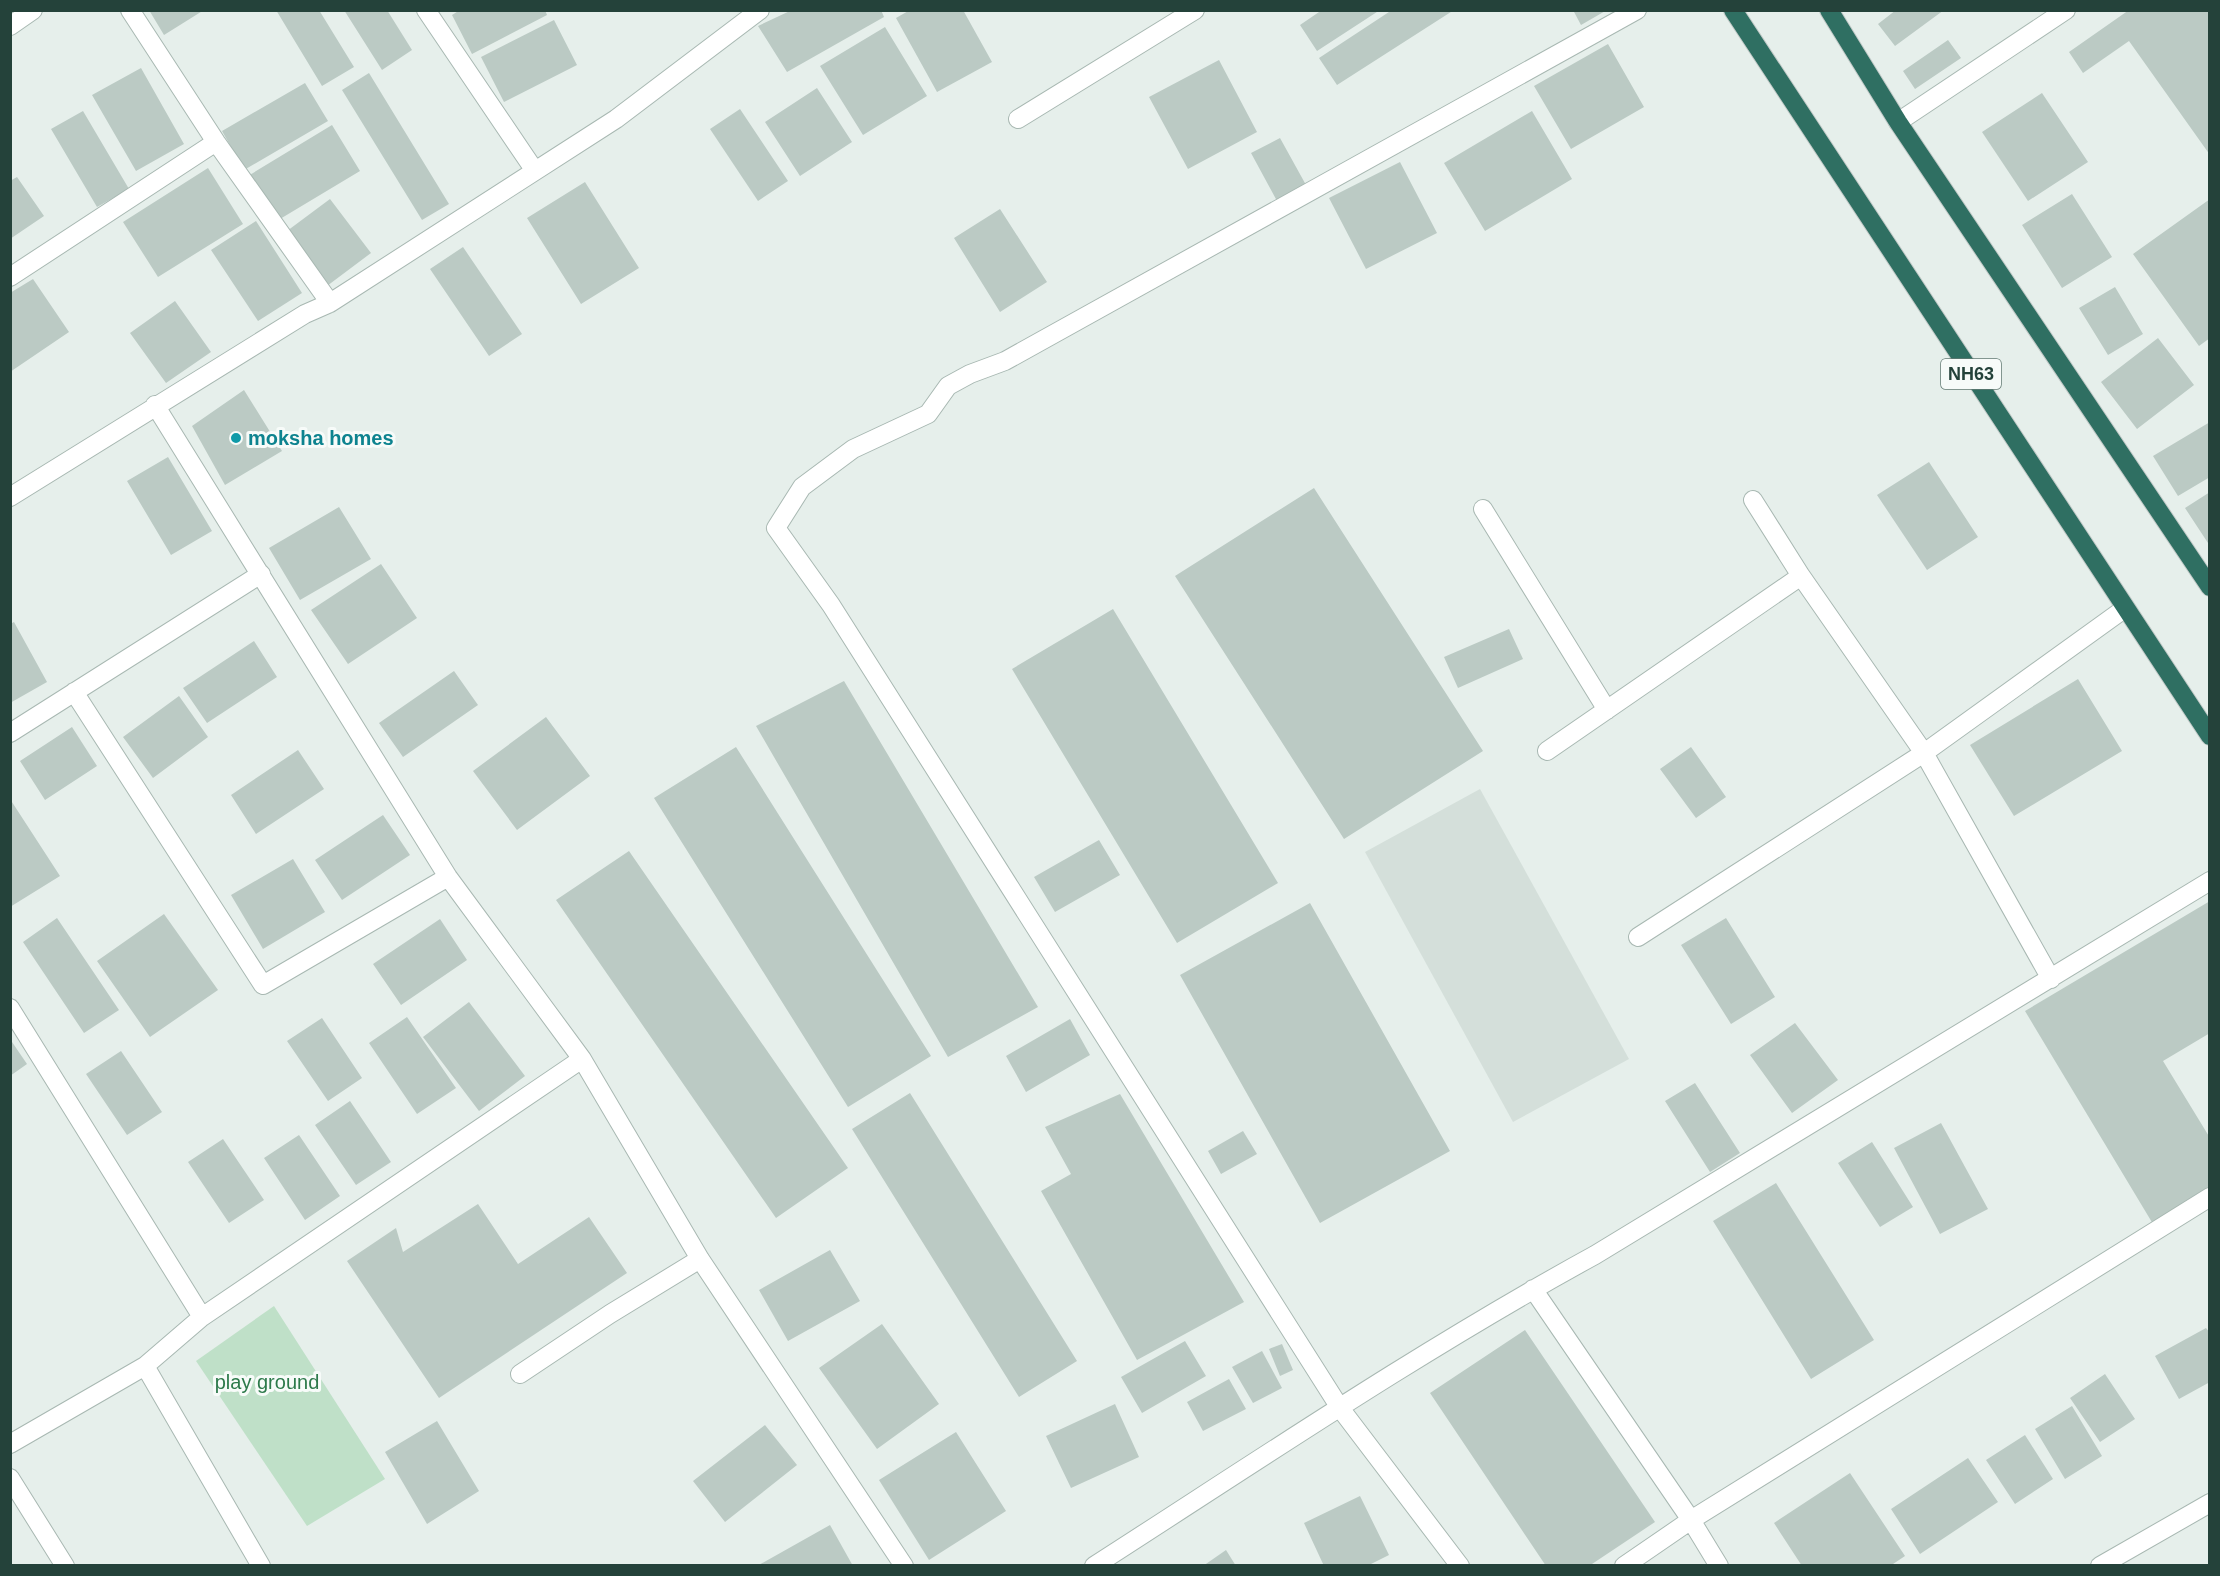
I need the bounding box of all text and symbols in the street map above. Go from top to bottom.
road number: NH63 [1941,359,2001,389]
place label: moksha homes [248,427,394,449]
marker: moksha homes [229,431,243,445]
park label: play ground [215,1371,319,1393]

